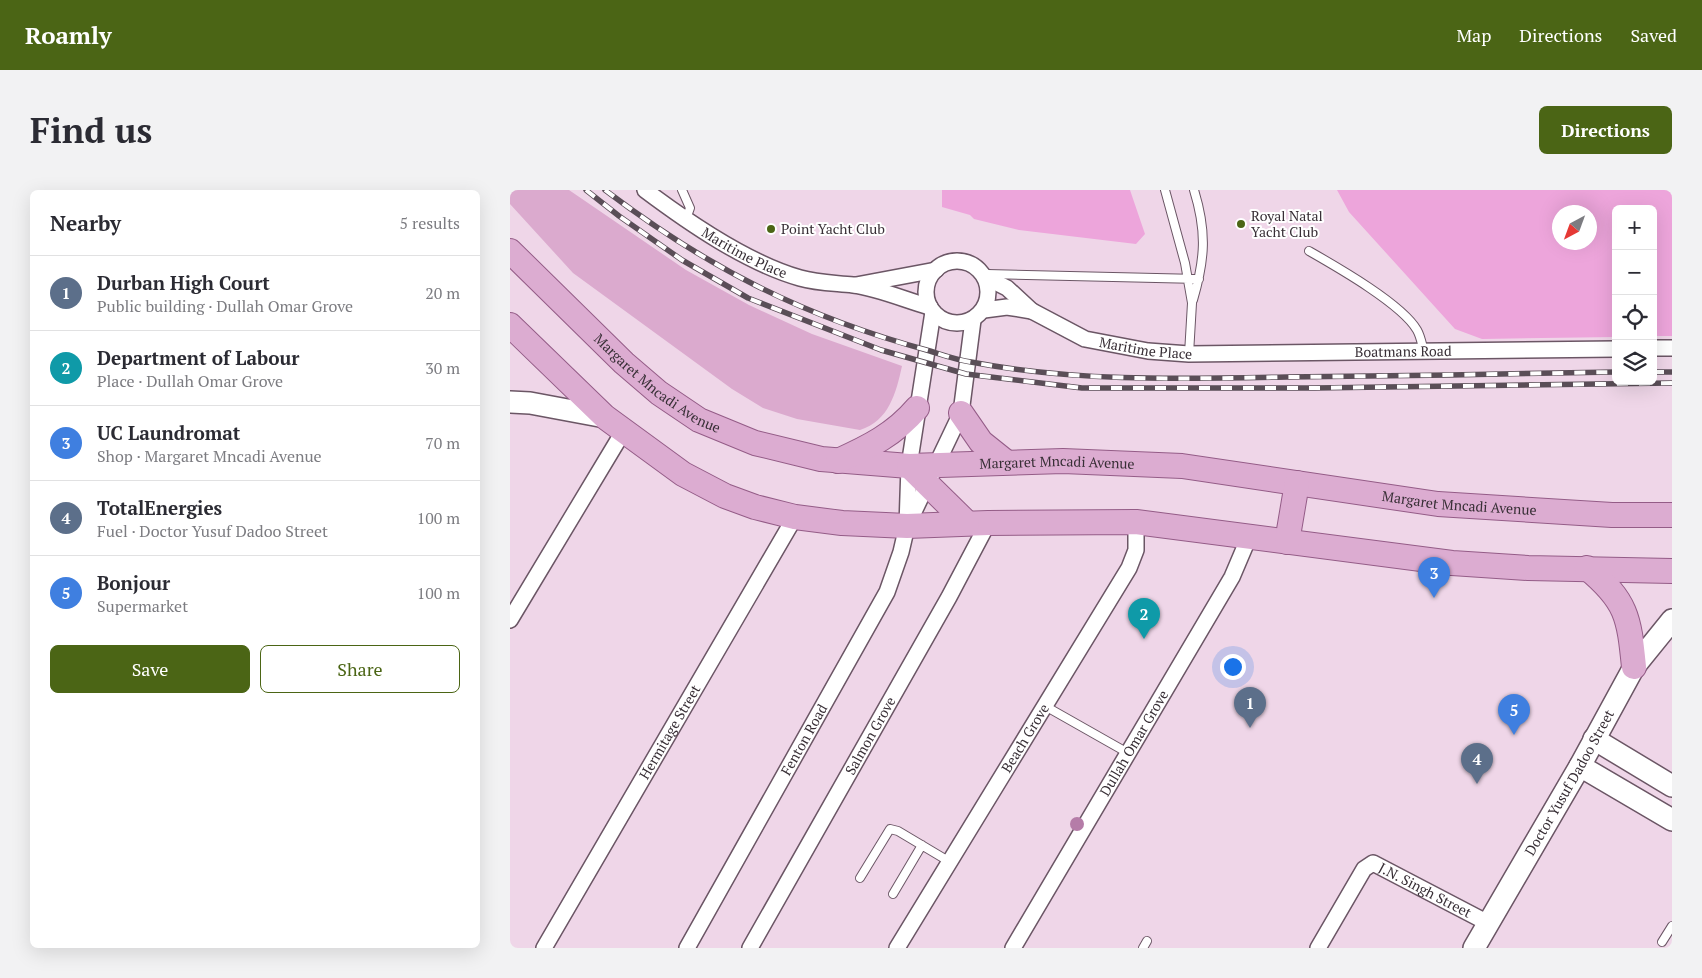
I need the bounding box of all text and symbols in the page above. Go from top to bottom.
text: Roamly [25,19,112,51]
text: Map [1456,23,1491,47]
text: Directions [1519,23,1602,47]
text: Saved [1630,23,1677,47]
button: Directions [1539,106,1672,154]
text: Find us [30,107,152,153]
north arrow [1552,205,1597,250]
map controls [1612,205,1657,385]
button: + [1612,205,1657,250]
place label: Royal Natal Yacht Club [1251,206,1323,241]
text: Nearby [50,209,121,237]
text: 5 results [400,212,460,234]
marker: Royal Natal Yacht Club [1235,218,1247,230]
place label: Point Yacht Club [781,219,885,238]
street label: Maritime Place [698,222,790,282]
marker: Point Yacht Club [765,223,777,235]
button: − [1612,250,1657,295]
text: Durban High Court [97,270,270,295]
text: 1 [61,282,71,304]
text: 20 m [425,282,460,304]
text: Public building · Dullah Omar Grove [97,295,353,317]
button: locate [1612,295,1657,340]
street label: Margaret Mncadi Avenue [590,329,724,437]
street label: Maritime Place [1098,332,1193,363]
button: layers [1612,340,1657,385]
street label: Boatmans Road [1355,341,1452,361]
text: Department of Labour [97,345,299,370]
text: 2 [61,357,71,379]
text: 30 m [425,357,460,379]
text: Place · Dullah Omar Grove [97,370,283,392]
text: UC Laundromat [97,420,240,445]
text: 3 [61,432,71,454]
text: 70 m [425,432,460,454]
text: Shop · Margaret Mncadi Avenue [97,445,322,467]
street label: Margaret Mncadi Avenue [979,451,1135,473]
street label: Margaret Mncadi Avenue [1381,486,1537,519]
text: TotalEnergies [97,495,222,520]
text: 4 [61,507,71,529]
text: 100 m [417,507,460,529]
text: Fuel · Doctor Yusuf Dadoo Street [97,520,328,542]
pin: 3 [1418,557,1450,598]
text: Bonjour [97,570,170,595]
text: 5 [61,582,71,604]
text: 100 m [417,582,460,604]
text: Supermarket [97,595,188,617]
pin: 2 [1128,598,1160,639]
button: Save [50,645,250,693]
button: Share [260,645,460,693]
your location [1220,654,1246,680]
street label: Hermitage Street [634,680,705,782]
street label: Dullah Omar Grove [1095,686,1172,799]
pin: 1 [1234,687,1266,728]
street label: Salmon Grove [840,693,900,778]
pin: 5 [1498,694,1530,735]
street label: Fenton Road [776,700,831,778]
street label: Beach Grove [997,700,1053,776]
street label: Doctor Yusuf Dadoo Street [1520,705,1618,859]
pin: 4 [1461,743,1493,784]
street label: J.N. Singh Street [1376,858,1476,922]

